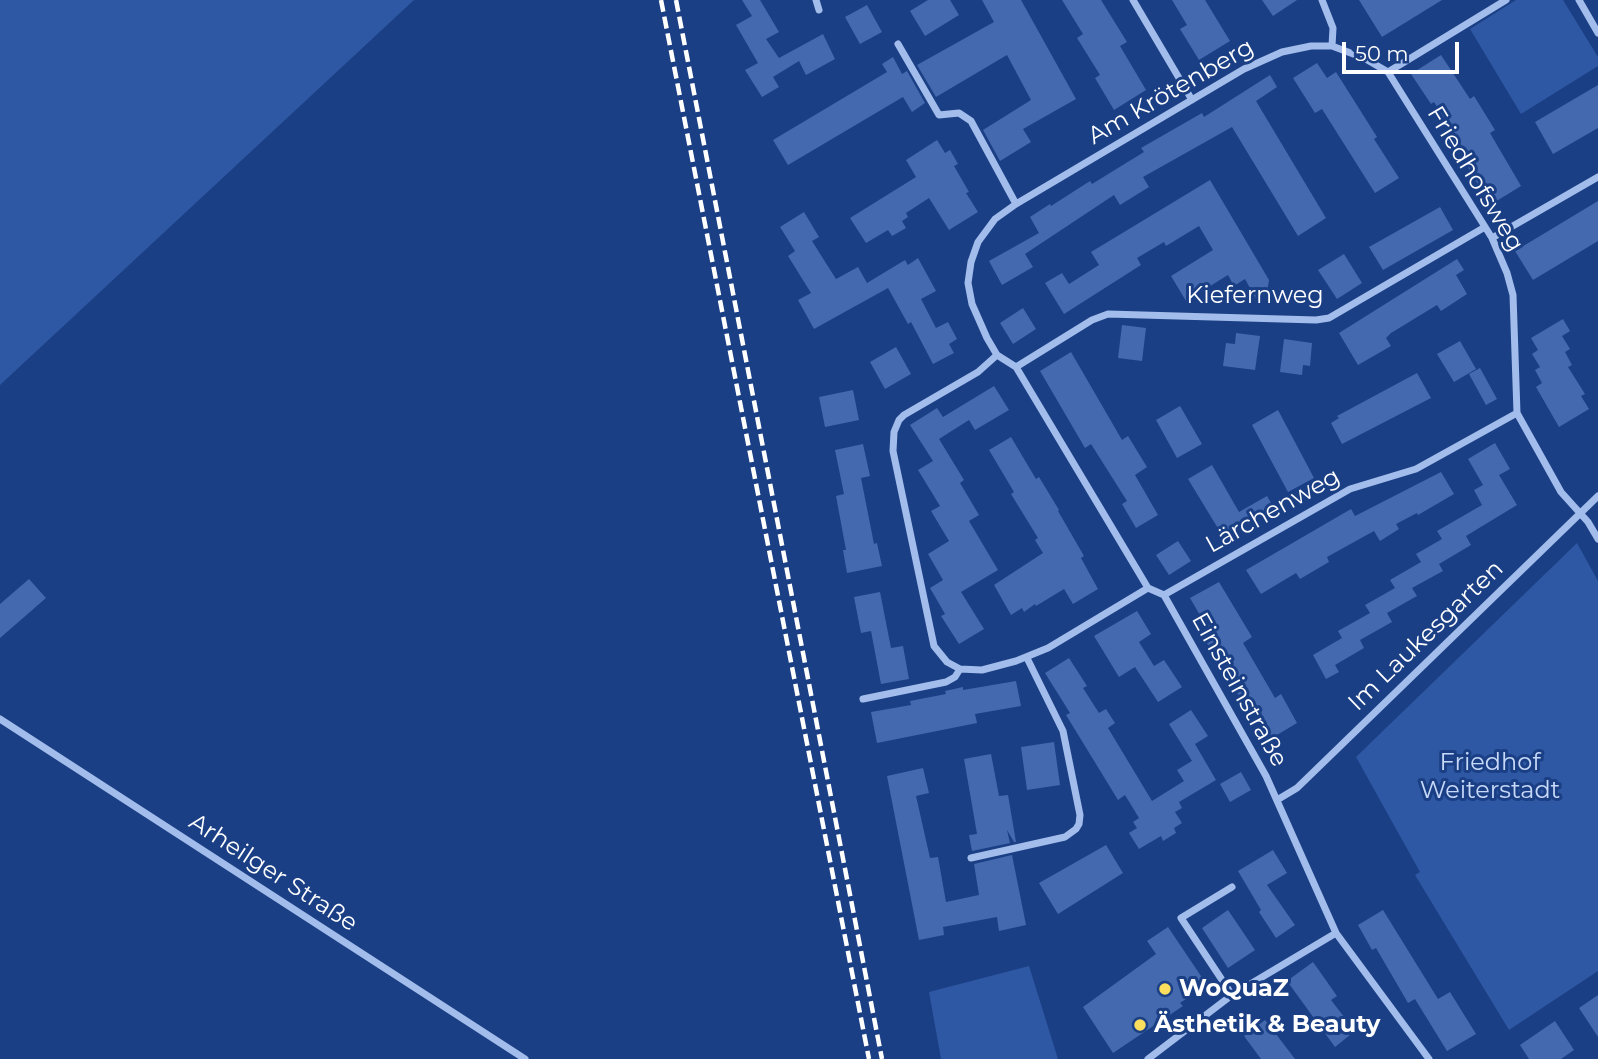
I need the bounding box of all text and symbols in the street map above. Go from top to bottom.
scale bar [1346,28,1463,72]
street label: Am Krötenberg [1083,33,1259,151]
text: 50 m [1355,41,1409,66]
street label: Friedhofsweg [1420,101,1530,257]
street label: Kiefernweg [1186,282,1324,310]
street label: Lärchenweg [1201,462,1345,560]
street label: Im Laukesgarten [1343,555,1509,717]
street label: Einsteinstraße [1185,608,1293,772]
park label: Friedhof Weiterstadt [1420,749,1560,805]
street label: Arheilger Straße [183,808,363,938]
place label: WoQuaZ [1179,975,1289,1003]
marker: WoQuaZ [1157,981,1173,997]
place label: Ästhetik & Beauty [1154,1011,1380,1039]
marker: Ästhetik & Beauty [1132,1017,1148,1033]

